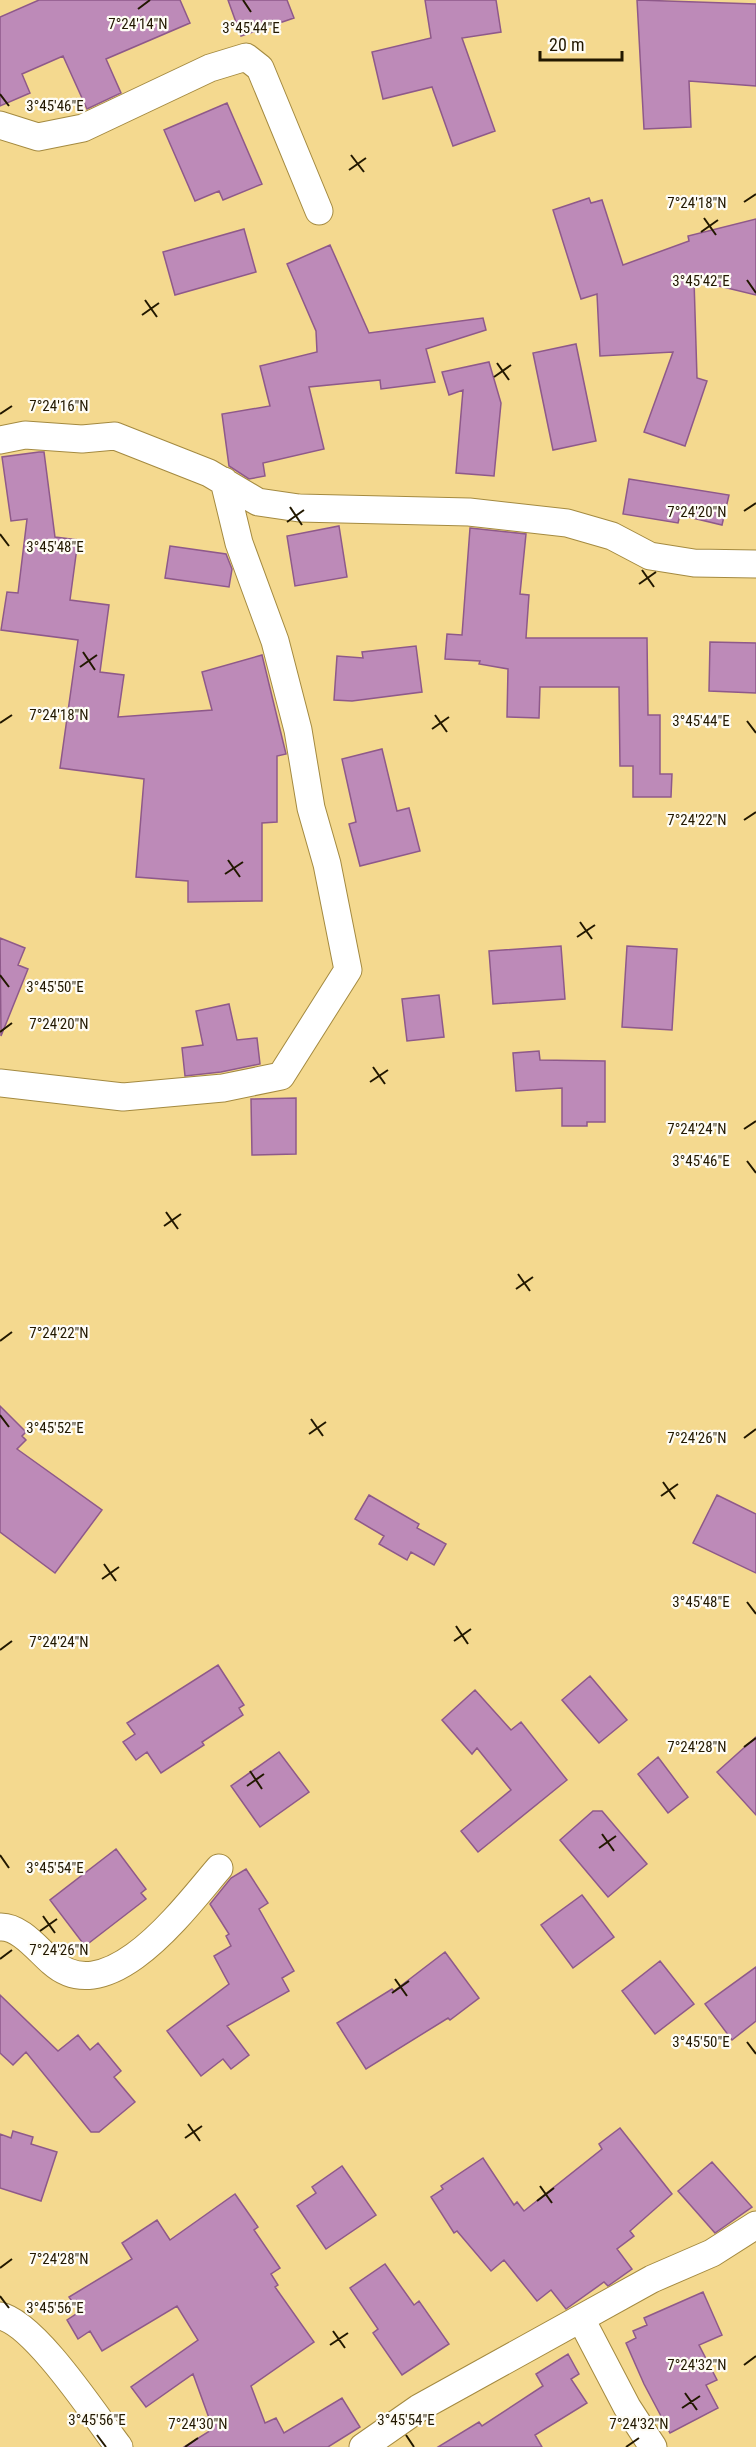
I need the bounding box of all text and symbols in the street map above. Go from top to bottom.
text: 7°24'14"N [108,15,168,33]
text: 3°45'44"E [222,19,280,37]
scale bar [540,24,622,62]
text: 20 m [549,34,584,55]
text: 3°45'46"E [26,97,84,115]
text: 7°24'18"N [667,194,727,212]
text: 3°45'42"E [672,272,730,290]
text: 7°24'16"N [29,397,89,415]
text: 7°24'20"N [667,503,727,521]
text: 3°45'48"E [26,538,84,556]
text: 7°24'18"N [29,706,89,724]
text: 3°45'44"E [672,712,730,730]
text: 7°24'22"N [667,811,727,829]
text: 3°45'50"E [26,978,84,996]
text: 7°24'20"N [29,1015,89,1033]
text: 7°24'24"N [667,1120,727,1138]
text: 3°45'46"E [672,1152,730,1170]
text: 7°24'22"N [29,1324,89,1342]
text: 3°45'52"E [26,1419,84,1437]
text: 7°24'26"N [667,1429,727,1447]
text: 3°45'48"E [672,1593,730,1611]
text: 7°24'24"N [29,1633,89,1651]
text: 7°24'28"N [667,1738,727,1756]
text: 3°45'54"E [26,1859,84,1877]
text: 7°24'26"N [29,1941,89,1959]
text: 3°45'50"E [672,2033,730,2051]
text: 7°24'28"N [29,2250,89,2268]
text: 3°45'56"E [26,2299,84,2317]
text: 7°24'32"N [667,2356,727,2374]
text: 3°45'56"E [68,2411,126,2429]
text: 3°45'54"E [377,2411,435,2429]
text: 7°24'30"N [168,2415,228,2433]
text: 7°24'32"N [609,2415,669,2433]

